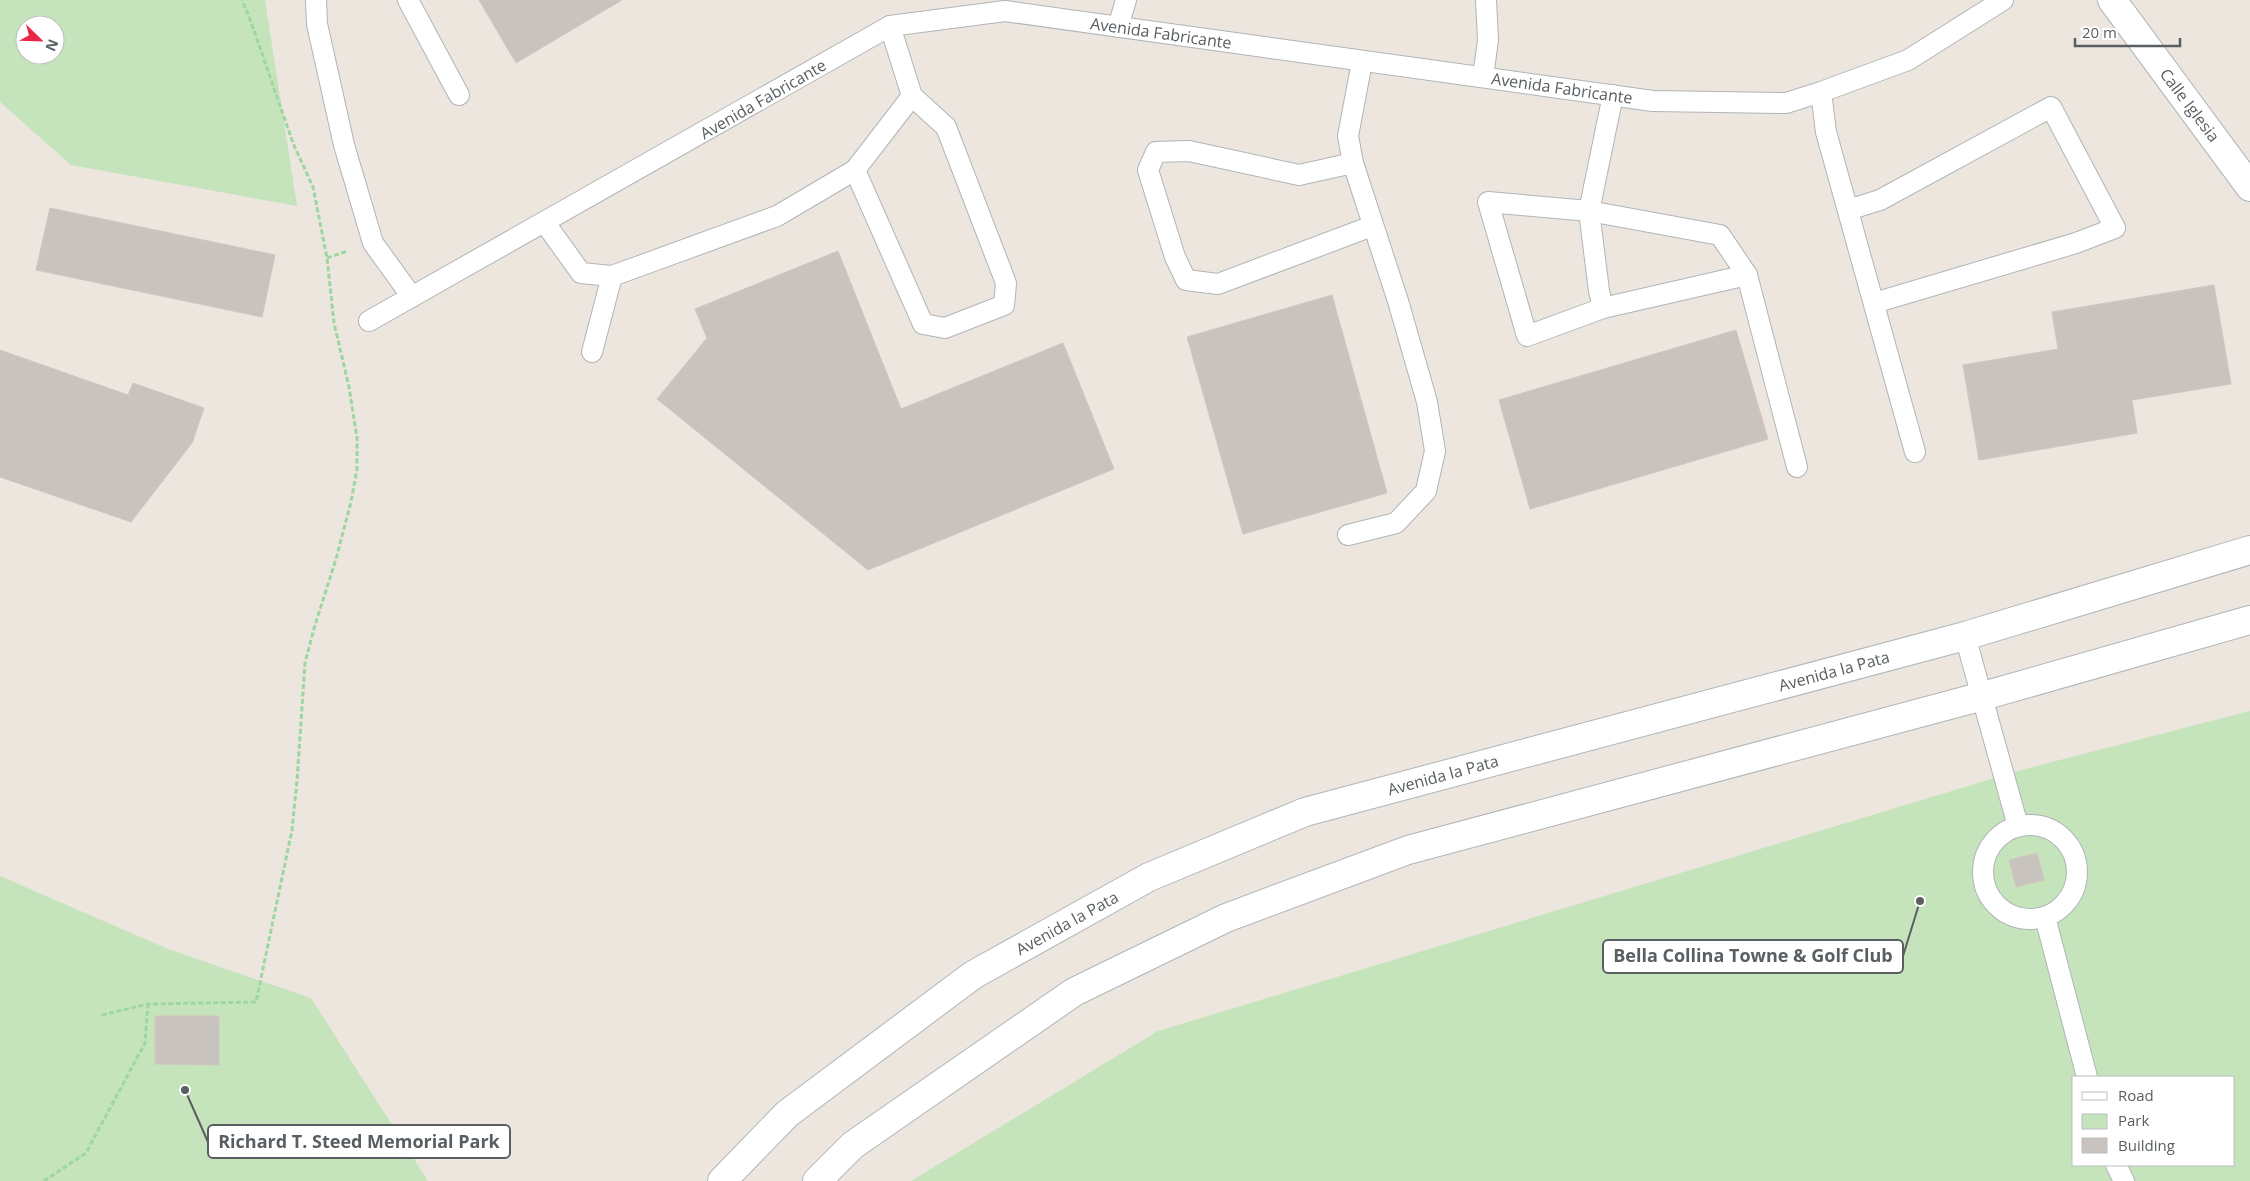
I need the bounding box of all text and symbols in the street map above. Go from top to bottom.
street label: Avenida Fabricante [1089,12,1233,54]
north arrow [15,15,65,65]
scale bar [2075,15,2180,47]
text: 20 m [2082,22,2117,42]
text: N [41,36,63,54]
street label: Avenida Fabricante [696,54,830,144]
street label: Calle Iglesia [2155,64,2225,146]
street label: Avenida Fabricante [1490,67,1634,109]
street label: Avenida la Pata [1776,646,1892,696]
street label: Avenida la Pata [1385,750,1501,800]
street label: Avenida la Pata [1012,886,1122,960]
callout: Bella Collina Towne & Golf Club [1603,940,1903,973]
text: Bella Collina Towne & Golf Club [1613,943,1893,967]
legend [2072,1076,2235,1166]
text: Road [2118,1085,2154,1105]
text: Park [2118,1110,2149,1130]
callout: Richard T. Steed Memorial Park [208,1125,510,1158]
text: Richard T. Steed Memorial Park [218,1129,501,1153]
text: Building [2118,1135,2175,1155]

